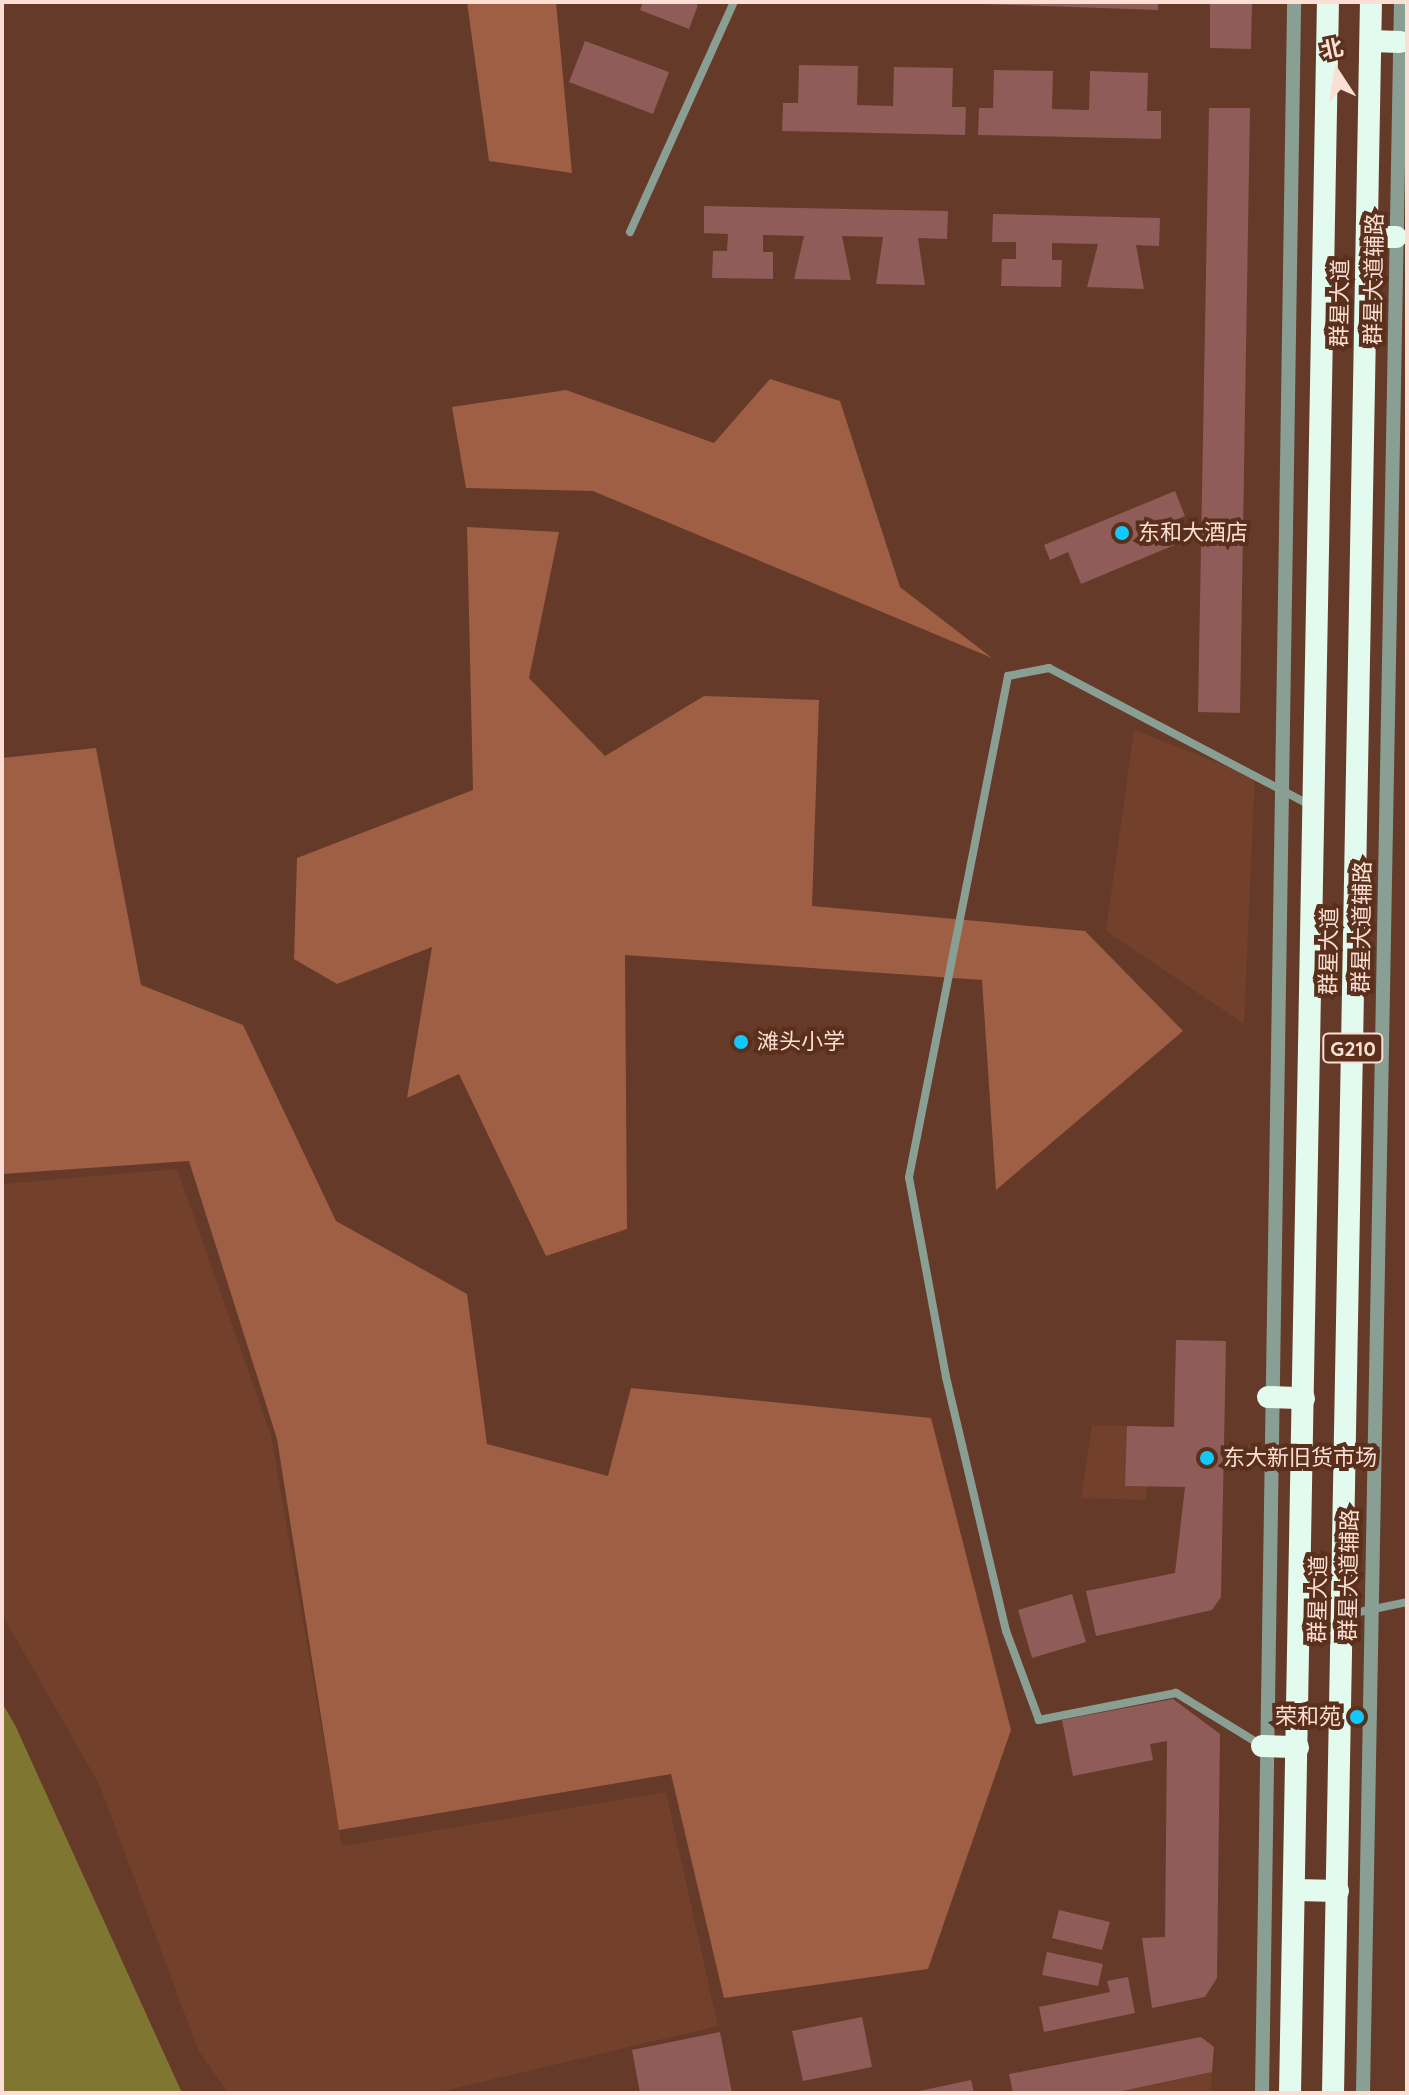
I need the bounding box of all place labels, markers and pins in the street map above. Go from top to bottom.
place label: 东和大酒店 [1138,520,1248,546]
marker: 东和大酒店 [1113,524,1131,542]
place label: 滩头小学 [757,1029,845,1055]
marker: 滩头小学 [732,1033,750,1051]
place label: 东大新旧货市场 [1223,1445,1377,1471]
marker: 东大新旧货市场 [1198,1449,1216,1467]
place label: 荣和苑 [1275,1704,1341,1730]
marker: 荣和苑 [1348,1708,1366,1726]

